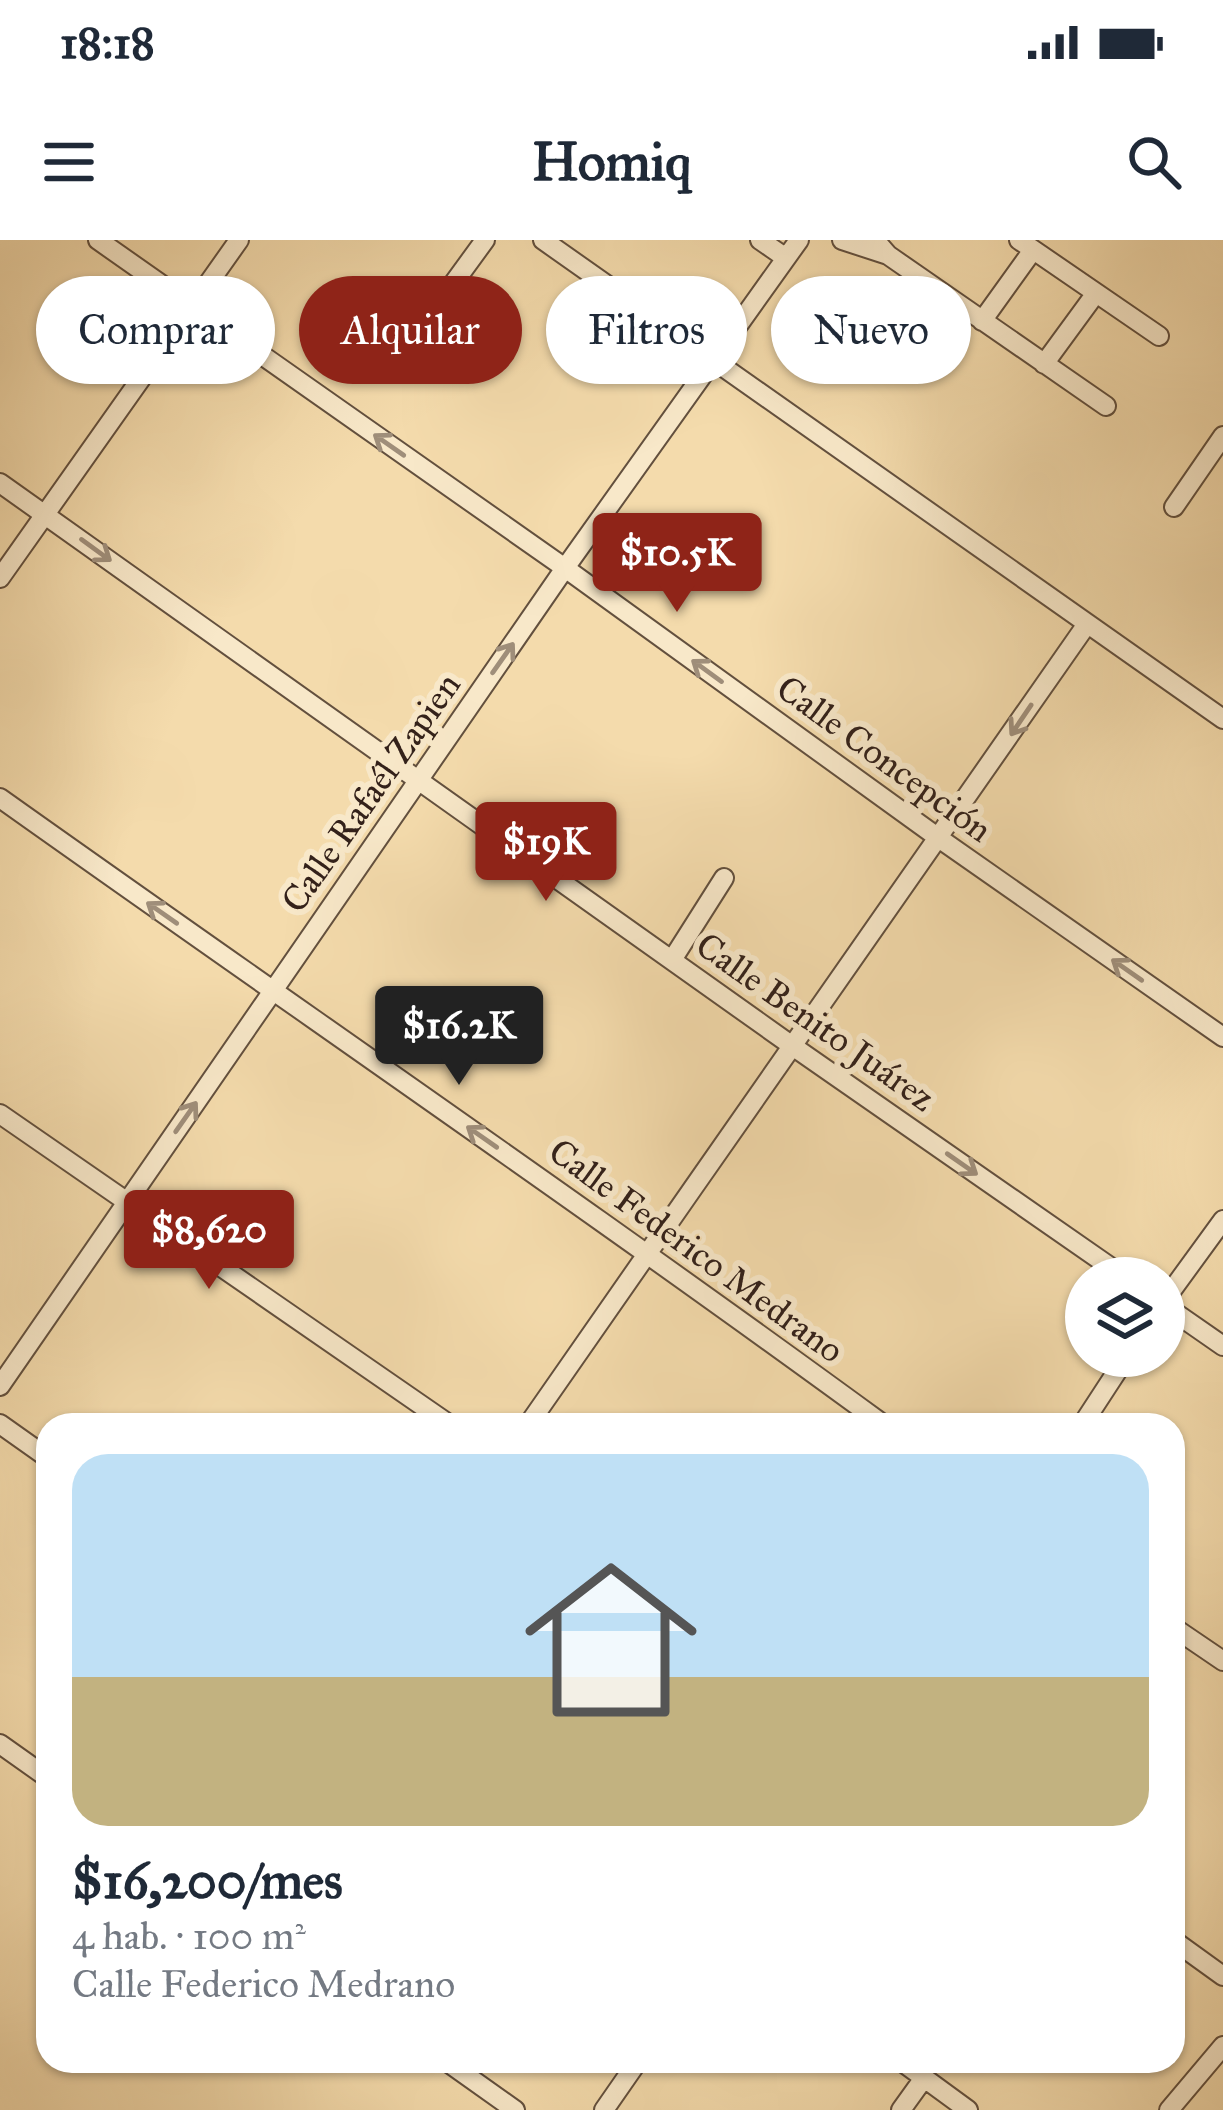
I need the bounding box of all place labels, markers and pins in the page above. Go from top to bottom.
pin: $10.5K [579,513,775,615]
pin: $19K [475,802,617,904]
pin: $16.2K [361,986,557,1088]
pin: $8,620 [111,1190,307,1292]

